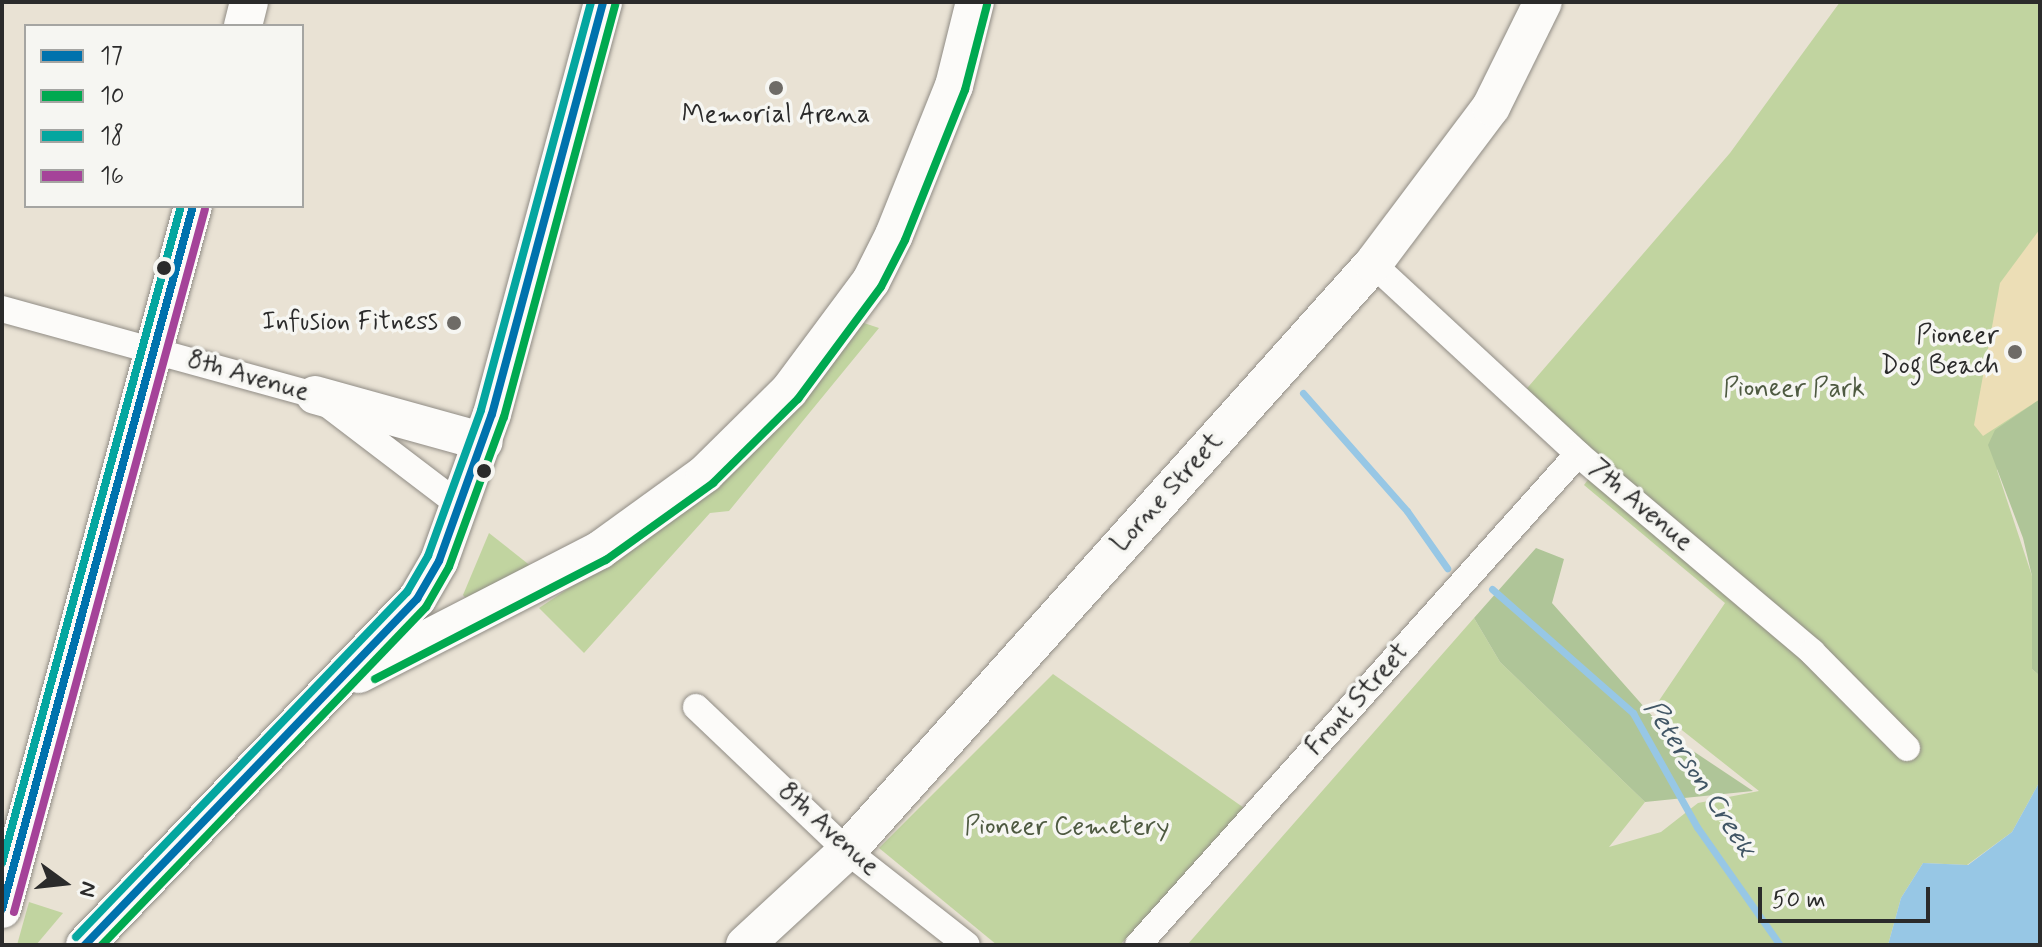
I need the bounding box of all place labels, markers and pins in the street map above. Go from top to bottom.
marker: Memorial Arena [767,79,785,97]
place label: Memorial Arena [683,100,869,132]
unlabelled marker [156,260,172,276]
place label: Infusion Fitness [258,307,438,339]
marker: Infusion Fitness [445,314,463,332]
place label: Pioneer Dog Beach [1883,321,1999,382]
marker: Pioneer Dog Beach [2006,343,2024,361]
unlabelled marker [476,463,492,479]

